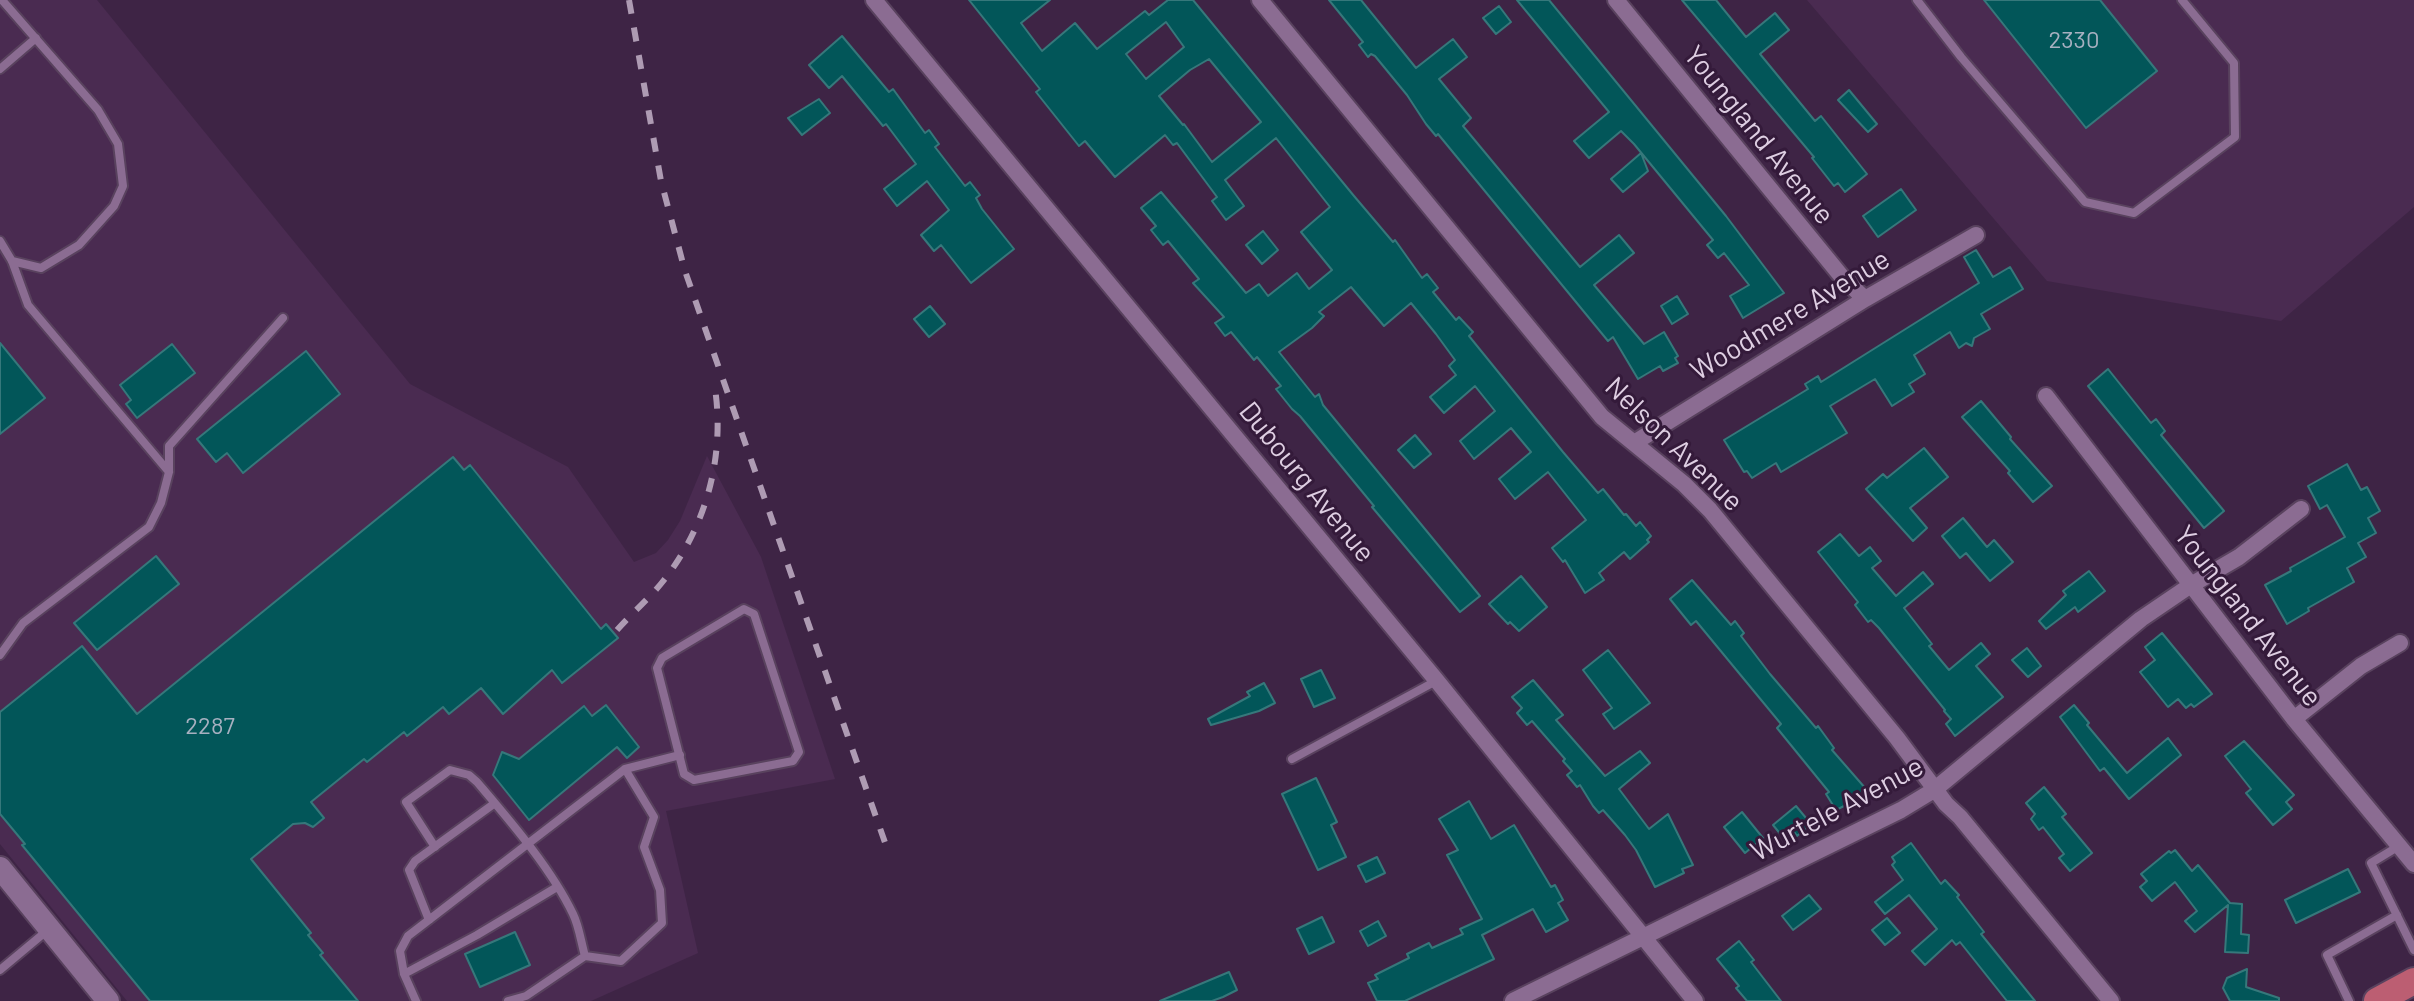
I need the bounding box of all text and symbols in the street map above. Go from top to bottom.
house number: 2330 [2049,26,2099,54]
street label: Youngland Avenue [1677,39,1841,231]
street label: Woodmere Avenue [1684,242,1896,388]
street label: Nelson Avenue [1598,370,1750,518]
street label: Dubourg Avenue [1232,395,1382,569]
street label: Youngland Avenue [2167,519,2329,713]
house number: 2287 [185,712,235,740]
street label: Wurtele Avenue [1745,749,1929,869]

